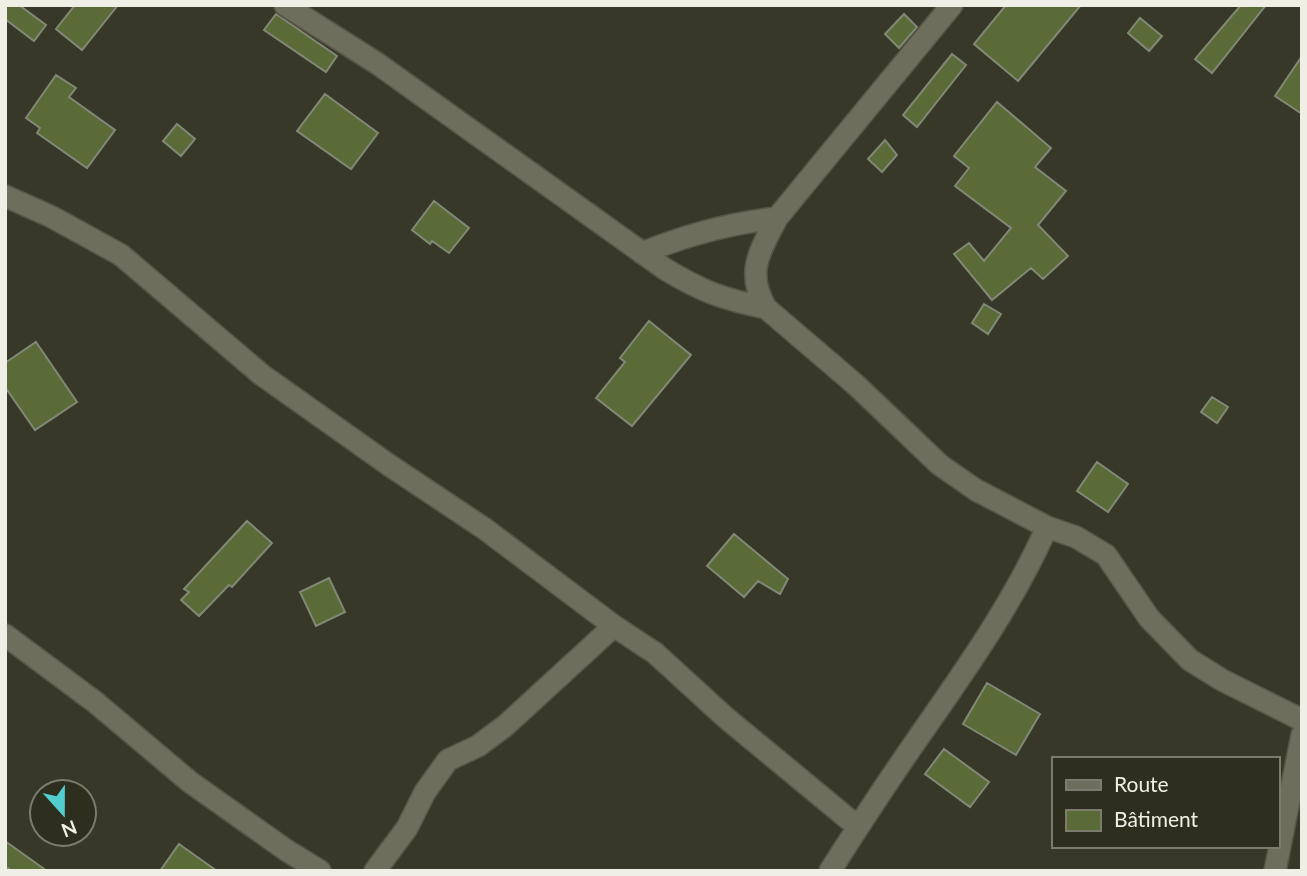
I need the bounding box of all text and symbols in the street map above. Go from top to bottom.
legend [1052,757,1279,848]
text: Route [1114,771,1169,796]
north arrow [28,778,98,848]
text: Bâtiment [1114,806,1199,831]
text: N [58,816,80,843]

